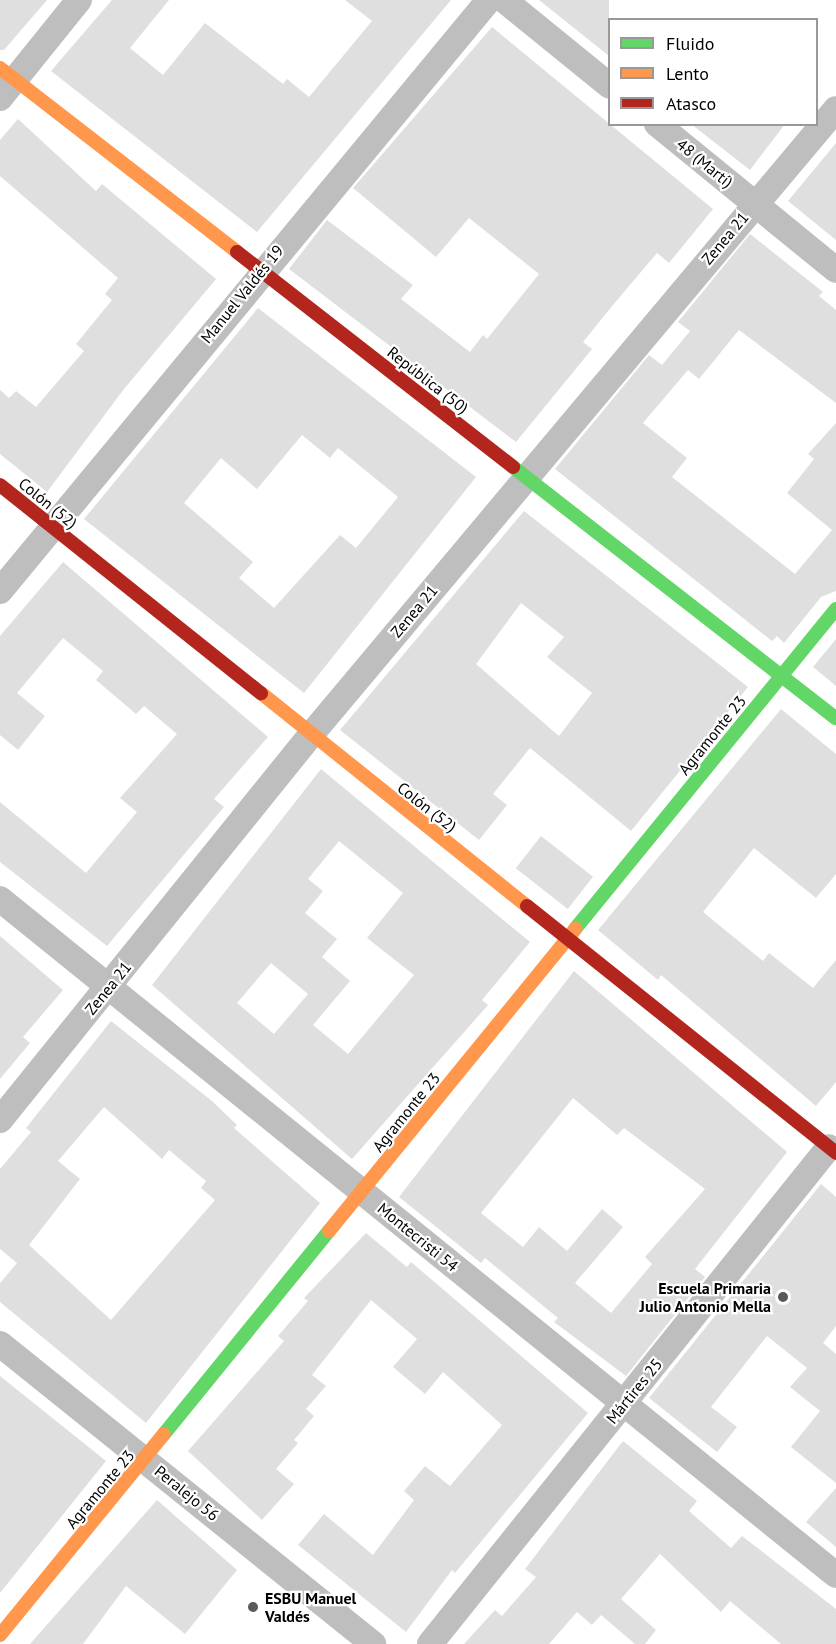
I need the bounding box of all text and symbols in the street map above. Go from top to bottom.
legend [608,18,818,126]
text: Fluido [666,32,714,55]
text: Lento [666,62,709,85]
text: Atasco [666,92,716,115]
street label: 48 (Martí) [673,134,737,192]
street label: Zenea 21 [698,208,752,268]
street label: Manuel Valdés 19 [196,241,288,347]
street label: República (50) [384,342,472,418]
street label: Colón (52) [15,474,81,532]
street label: Zenea 21 [387,581,441,641]
street label: Agramonte 23 [674,691,750,779]
street label: Colón (52) [394,778,460,836]
street label: Zenea 21 [81,958,135,1018]
street label: Agramonte 23 [368,1068,444,1156]
street label: Montecristi 54 [374,1199,462,1275]
place label: Escuela Primaria Julio Antonio Mella [639,1278,771,1316]
marker: Escuela Primaria Julio Antonio Mella [776,1290,790,1304]
street label: Mártires 25 [602,1355,666,1427]
street label: Agramonte 23 [62,1446,138,1532]
street label: Peralejo 56 [151,1461,223,1525]
place label: ESBU Manuel Valdés [265,1588,356,1626]
marker: ESBU Manuel Valdés [246,1600,260,1614]

